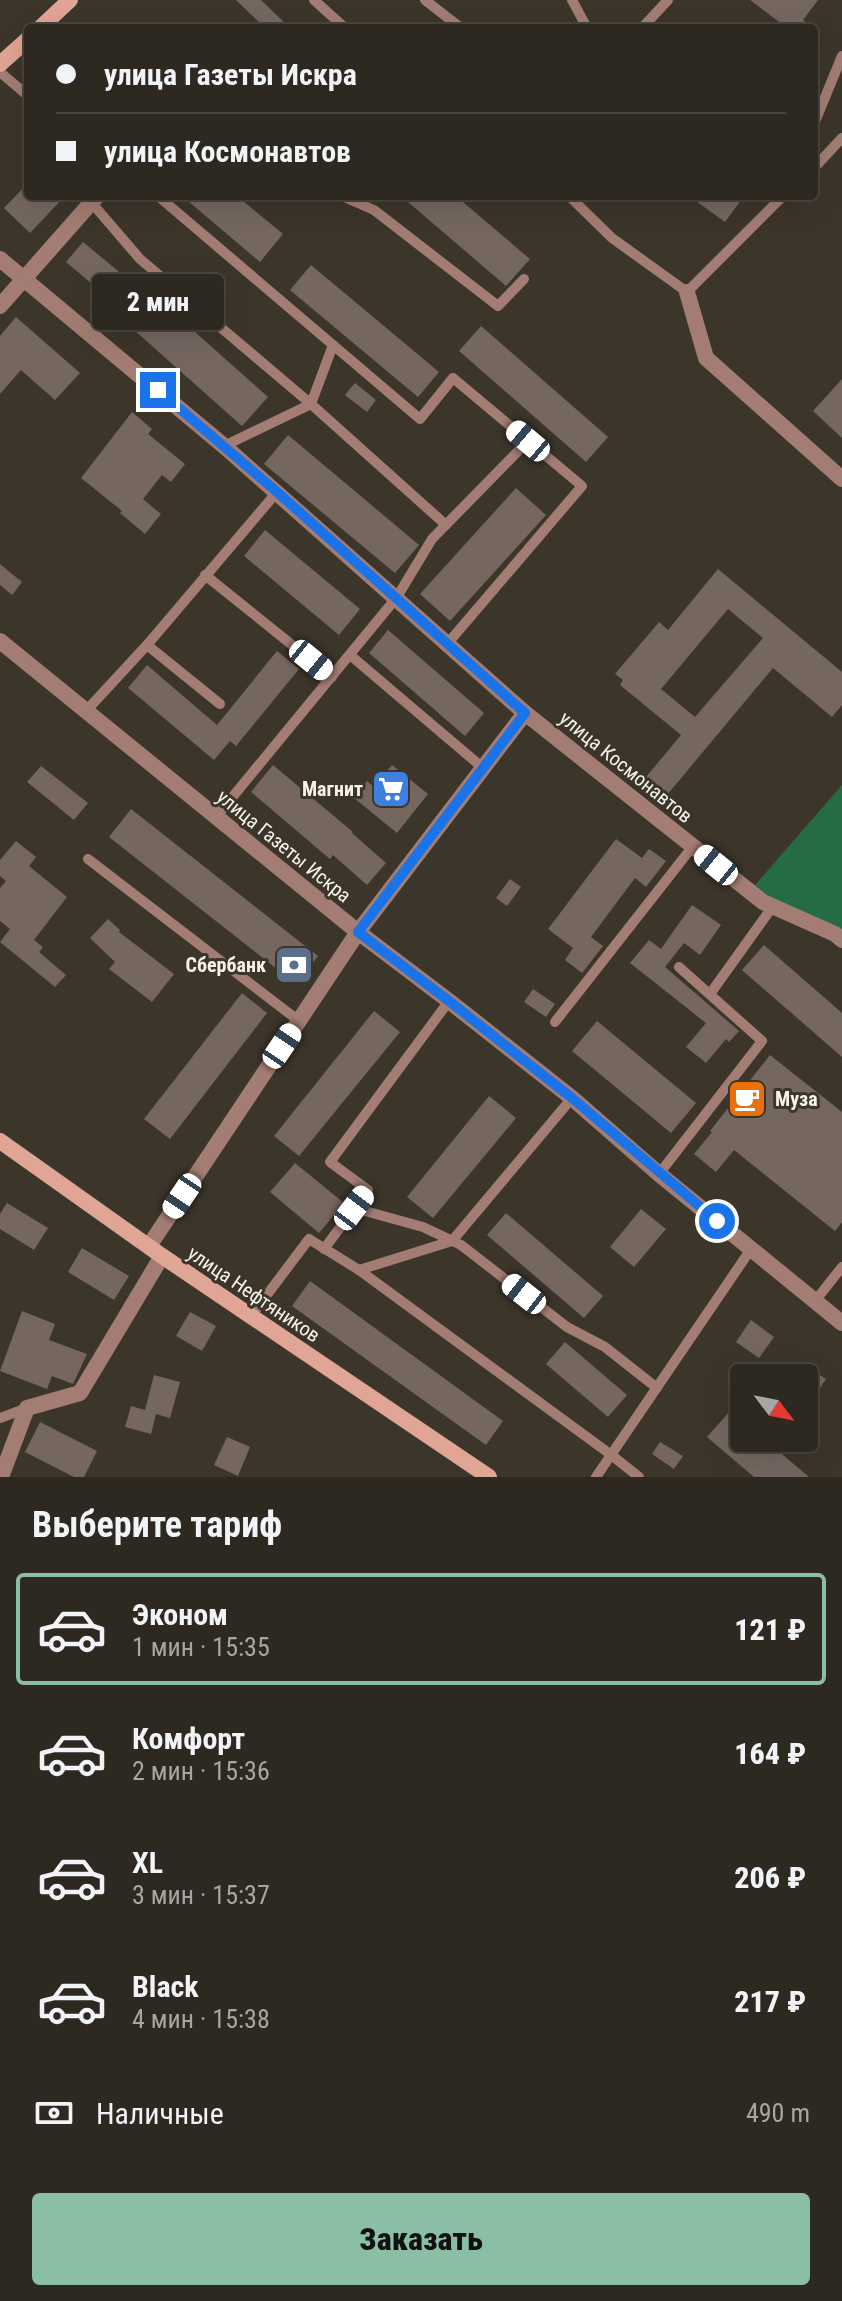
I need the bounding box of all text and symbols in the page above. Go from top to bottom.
text: улица Газеты Искра [104,57,357,92]
text: улица Космонавтов [104,134,351,169]
callout: 2 мин [92,274,224,330]
text: 2 мин [127,287,189,317]
route end [140,372,176,408]
car [502,416,554,466]
car [285,636,337,684]
street label: улица Космонавтов [555,706,697,828]
supermarket icon: Магнит [370,768,412,810]
place label: Магнит [302,777,363,801]
street label: улица Газеты Искра [212,784,356,908]
car [690,841,742,889]
bank icon: Сбербанк [273,944,315,986]
place label: Сбербанк [186,953,266,977]
car [259,1019,305,1073]
cafe icon: Муза [726,1078,768,1120]
place label: Муза [775,1087,818,1111]
car [159,1169,205,1223]
car [330,1182,378,1234]
route start [699,1203,735,1239]
street label: улица Нефтяников [183,1241,325,1347]
car [498,1270,550,1318]
north arrow [730,1364,818,1452]
map controls [730,1364,818,1452]
text: Выберите тариф [32,1504,282,1546]
icon: car [36,1593,108,1665]
text: Эконом [132,1597,228,1632]
text: 121 ₽ [734,1612,806,1647]
text: 1 мин · 15:35 [132,1632,270,1662]
icon: car [36,1717,108,1789]
text: Комфорт [132,1721,245,1756]
text: 164 ₽ [734,1736,806,1771]
text: 2 мин · 15:36 [132,1756,270,1786]
icon: car [36,1841,108,1913]
text: XL [132,1845,163,1880]
text: 206 ₽ [734,1860,806,1895]
text: 3 мин · 15:37 [132,1880,270,1910]
icon: car [36,1965,108,2037]
text: Black [132,1969,199,2004]
text: 217 ₽ [734,1984,806,2019]
text: 4 мин · 15:38 [132,2004,270,2034]
icon: cash [32,2091,76,2135]
text: Наличные [96,2096,224,2131]
text: 490 m [746,2098,810,2128]
button: Заказать [32,2193,810,2285]

